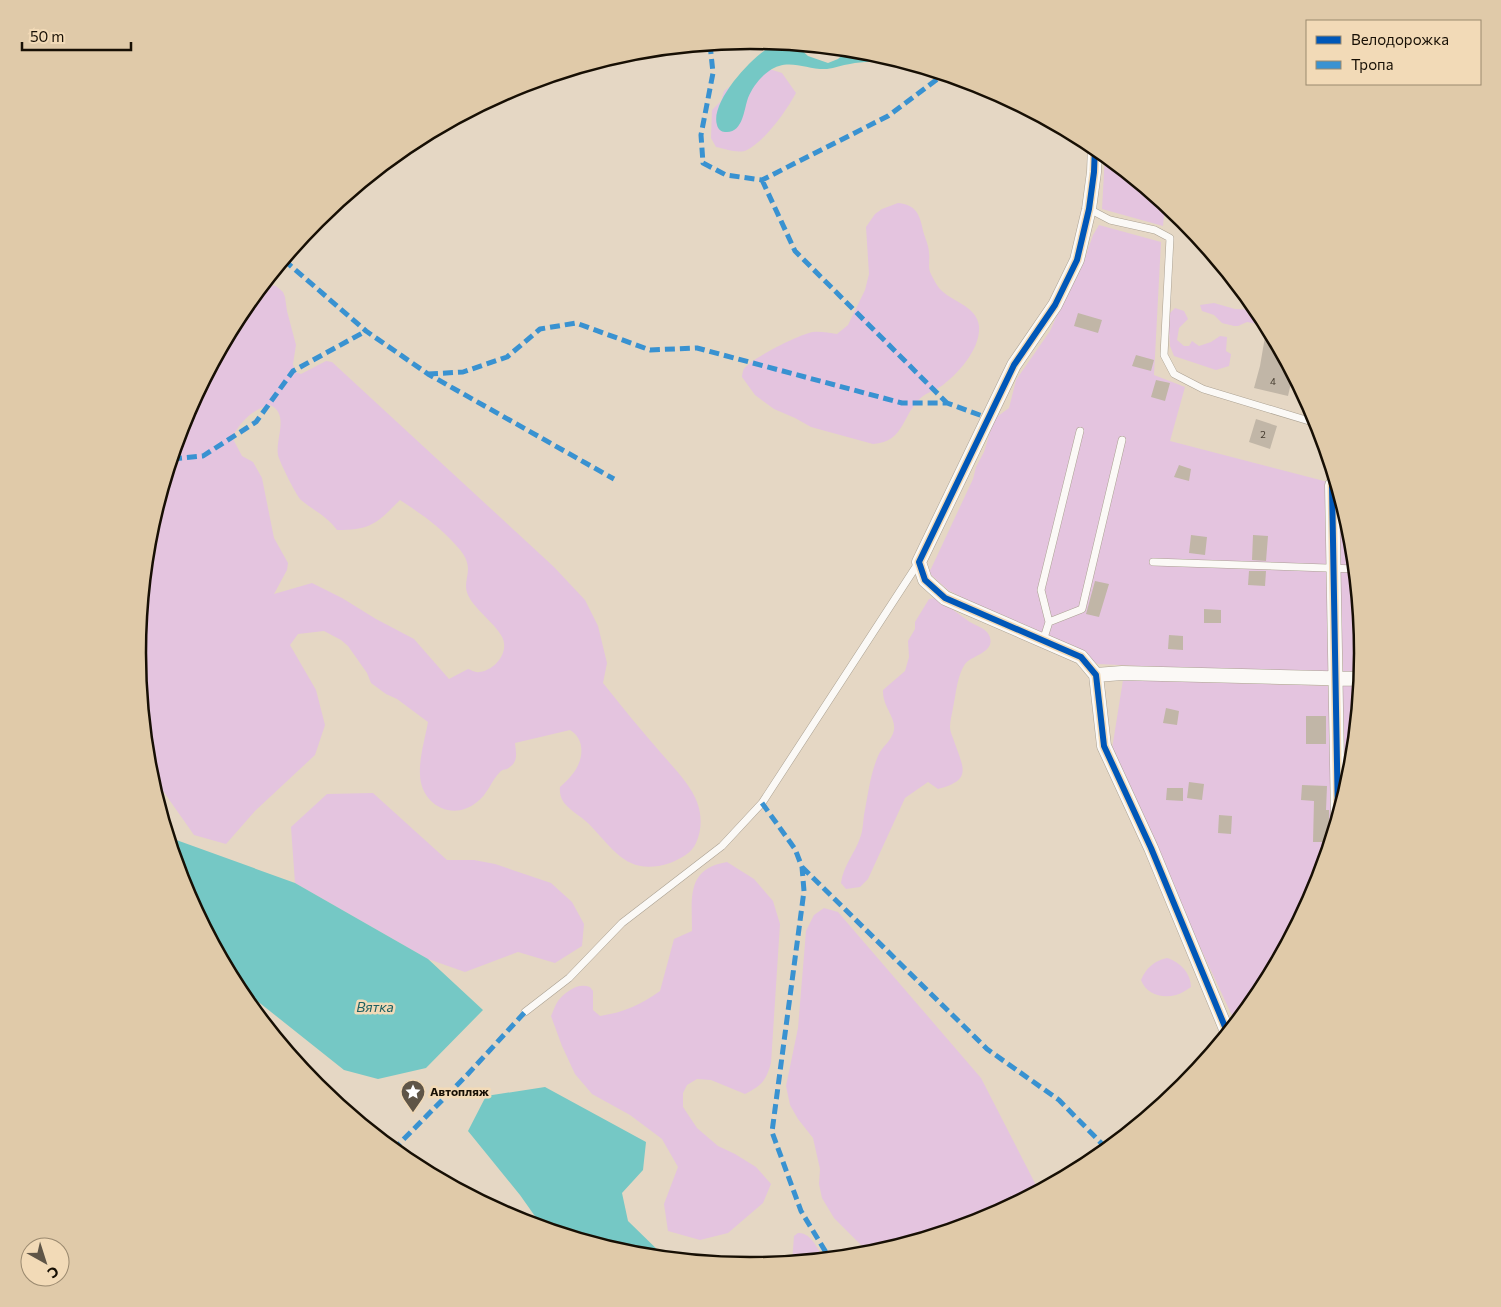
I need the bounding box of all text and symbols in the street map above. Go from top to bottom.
scale bar [22,20,131,52]
legend [1306,20,1481,85]
text: 50 m [30,27,64,45]
text: Велодорожка [1351,30,1449,48]
text: Тропа [1351,55,1393,73]
house number: 4 [1270,375,1276,387]
house number: 2 [1260,428,1266,440]
water label: Вятка [356,998,394,1015]
place icon: Автопляж [400,1079,426,1113]
place label: Автопляж [430,1084,490,1098]
north arrow [20,1237,70,1287]
text: С [44,1263,63,1282]

